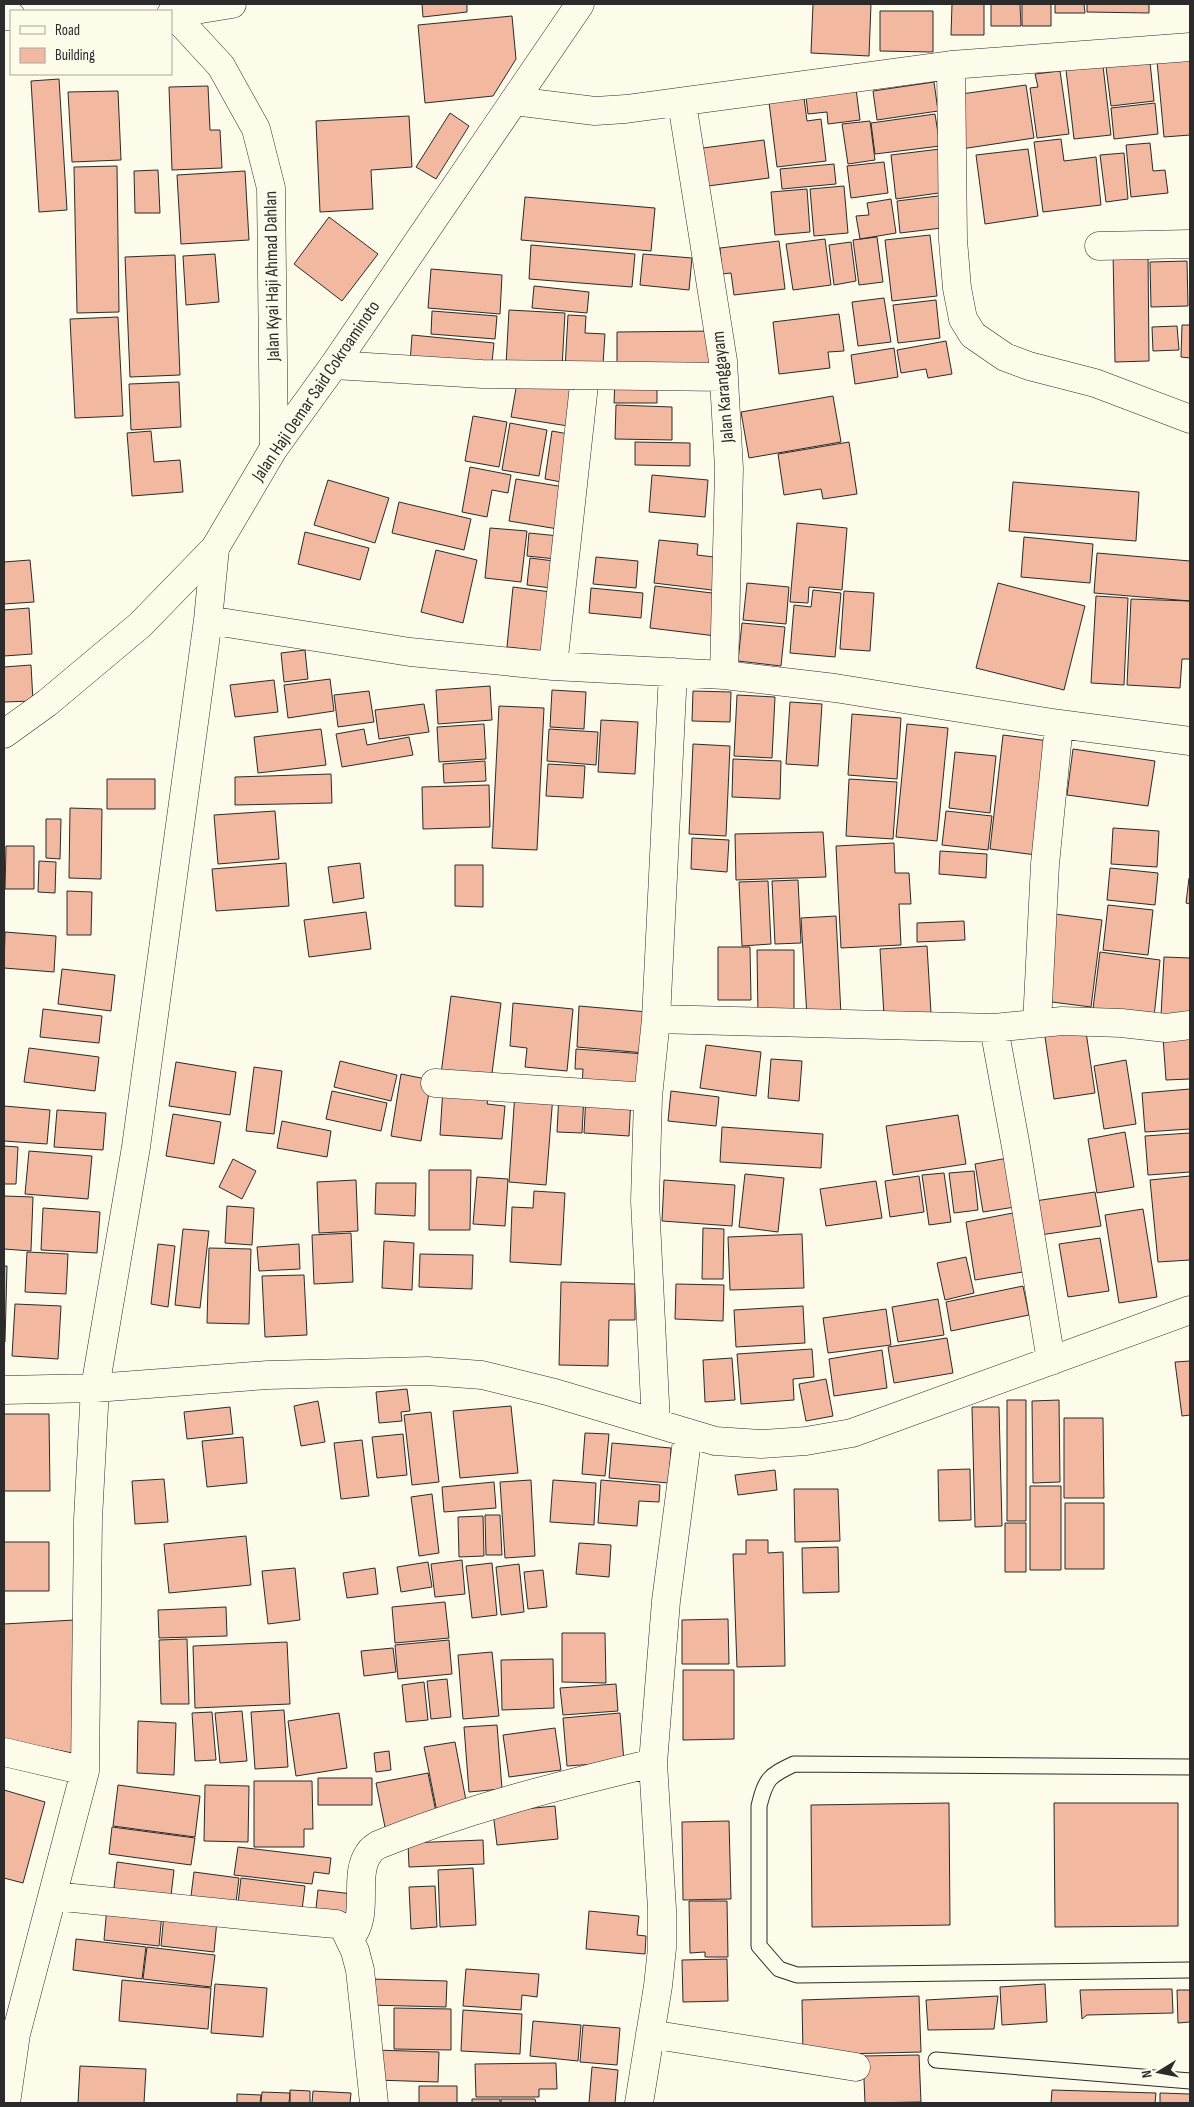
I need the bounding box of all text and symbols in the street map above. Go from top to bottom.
legend [10,10,172,75]
text: Road [55,21,80,40]
text: Building [55,46,95,65]
street label: Jalan Kyai Haji Ahmad Dahlan [260,191,284,362]
street label: Jalan Haji Oemar Said Cokroaminoto [247,297,384,486]
street label: Jalan Karanggayam [708,330,738,445]
north arrow [1134,2047,1184,2097]
text: N [1138,2069,1156,2079]

